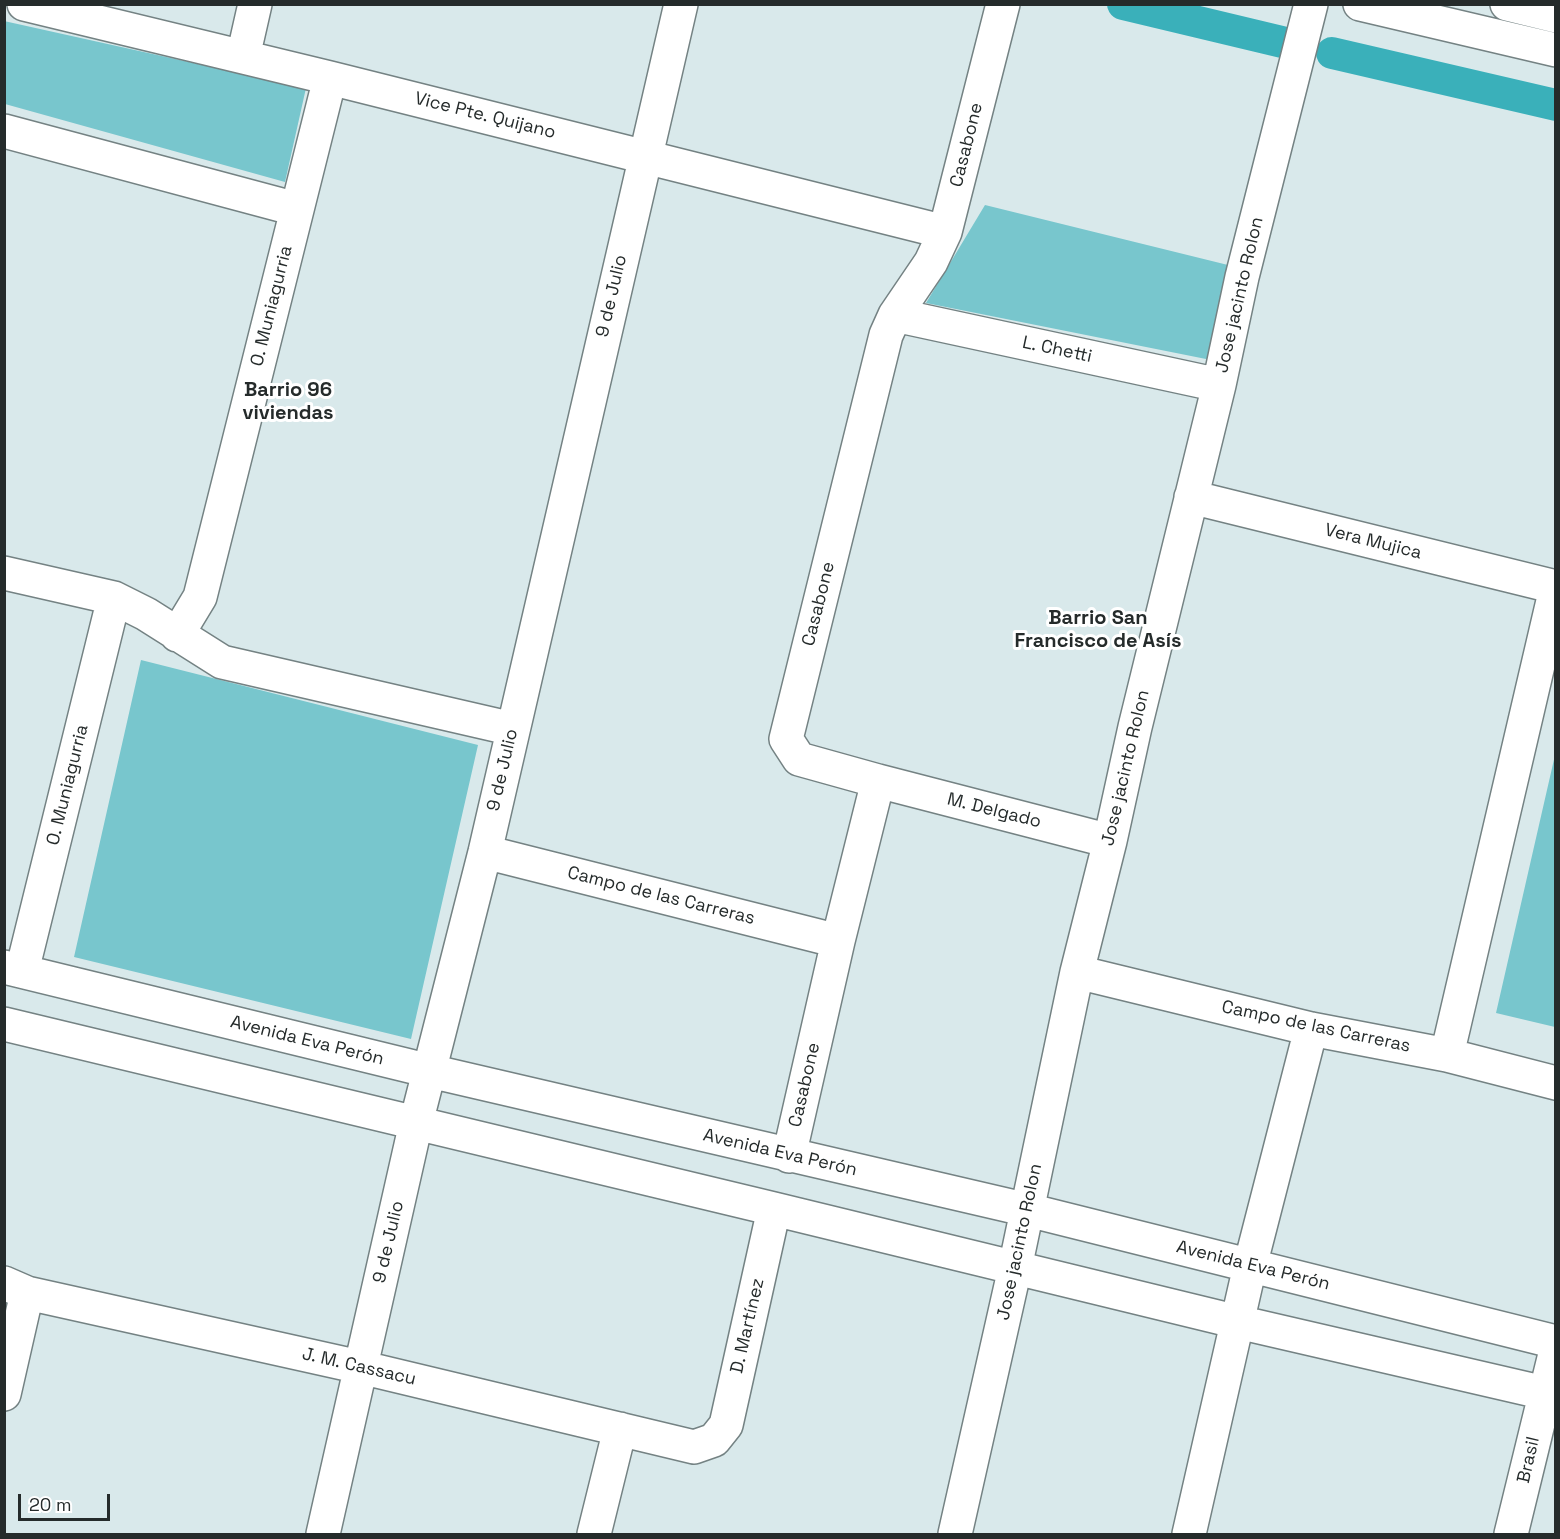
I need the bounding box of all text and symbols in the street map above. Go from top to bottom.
street label: Vice Pte. Quijano [412,88,558,144]
street label: Casabone [946,101,988,189]
street label: Jose jacinto Rolon [1212,215,1268,375]
street label: O. Muniagurria [247,243,297,369]
street label: 9 de Julio [592,253,632,339]
street label: L. Chetti [1020,332,1094,368]
district label: Barrio 96 viviendas [242,379,334,426]
street label: Vera Mujica [1322,520,1424,564]
street label: Casabone [798,560,840,648]
district label: Barrio San Francisco de Asís [1014,607,1182,654]
street label: Jose jacinto Rolon [1098,688,1154,848]
street label: O. Muniagurria [43,722,93,848]
street label: 9 de Julio [483,727,523,813]
street label: M. Delgado [945,789,1043,833]
street label: Campo de las Carreras [565,862,757,930]
street label: Campo de las Carreras [1220,996,1412,1058]
street label: Avenida Eva Perón [228,1011,386,1071]
street label: Casabone [785,1041,825,1129]
street label: Avenida Eva Perón [701,1125,859,1181]
street label: Jose jacinto Rolon [993,1162,1047,1322]
street label: 9 de Julio [369,1199,409,1285]
street label: Avenida Eva Perón [1174,1236,1332,1296]
street label: D. Martínez [727,1276,769,1376]
street label: J. M. Cassacu [300,1343,418,1391]
street label: Brasil [1513,1435,1545,1485]
scale bar [21,1482,112,1520]
text: 20 m [29,1493,72,1516]

